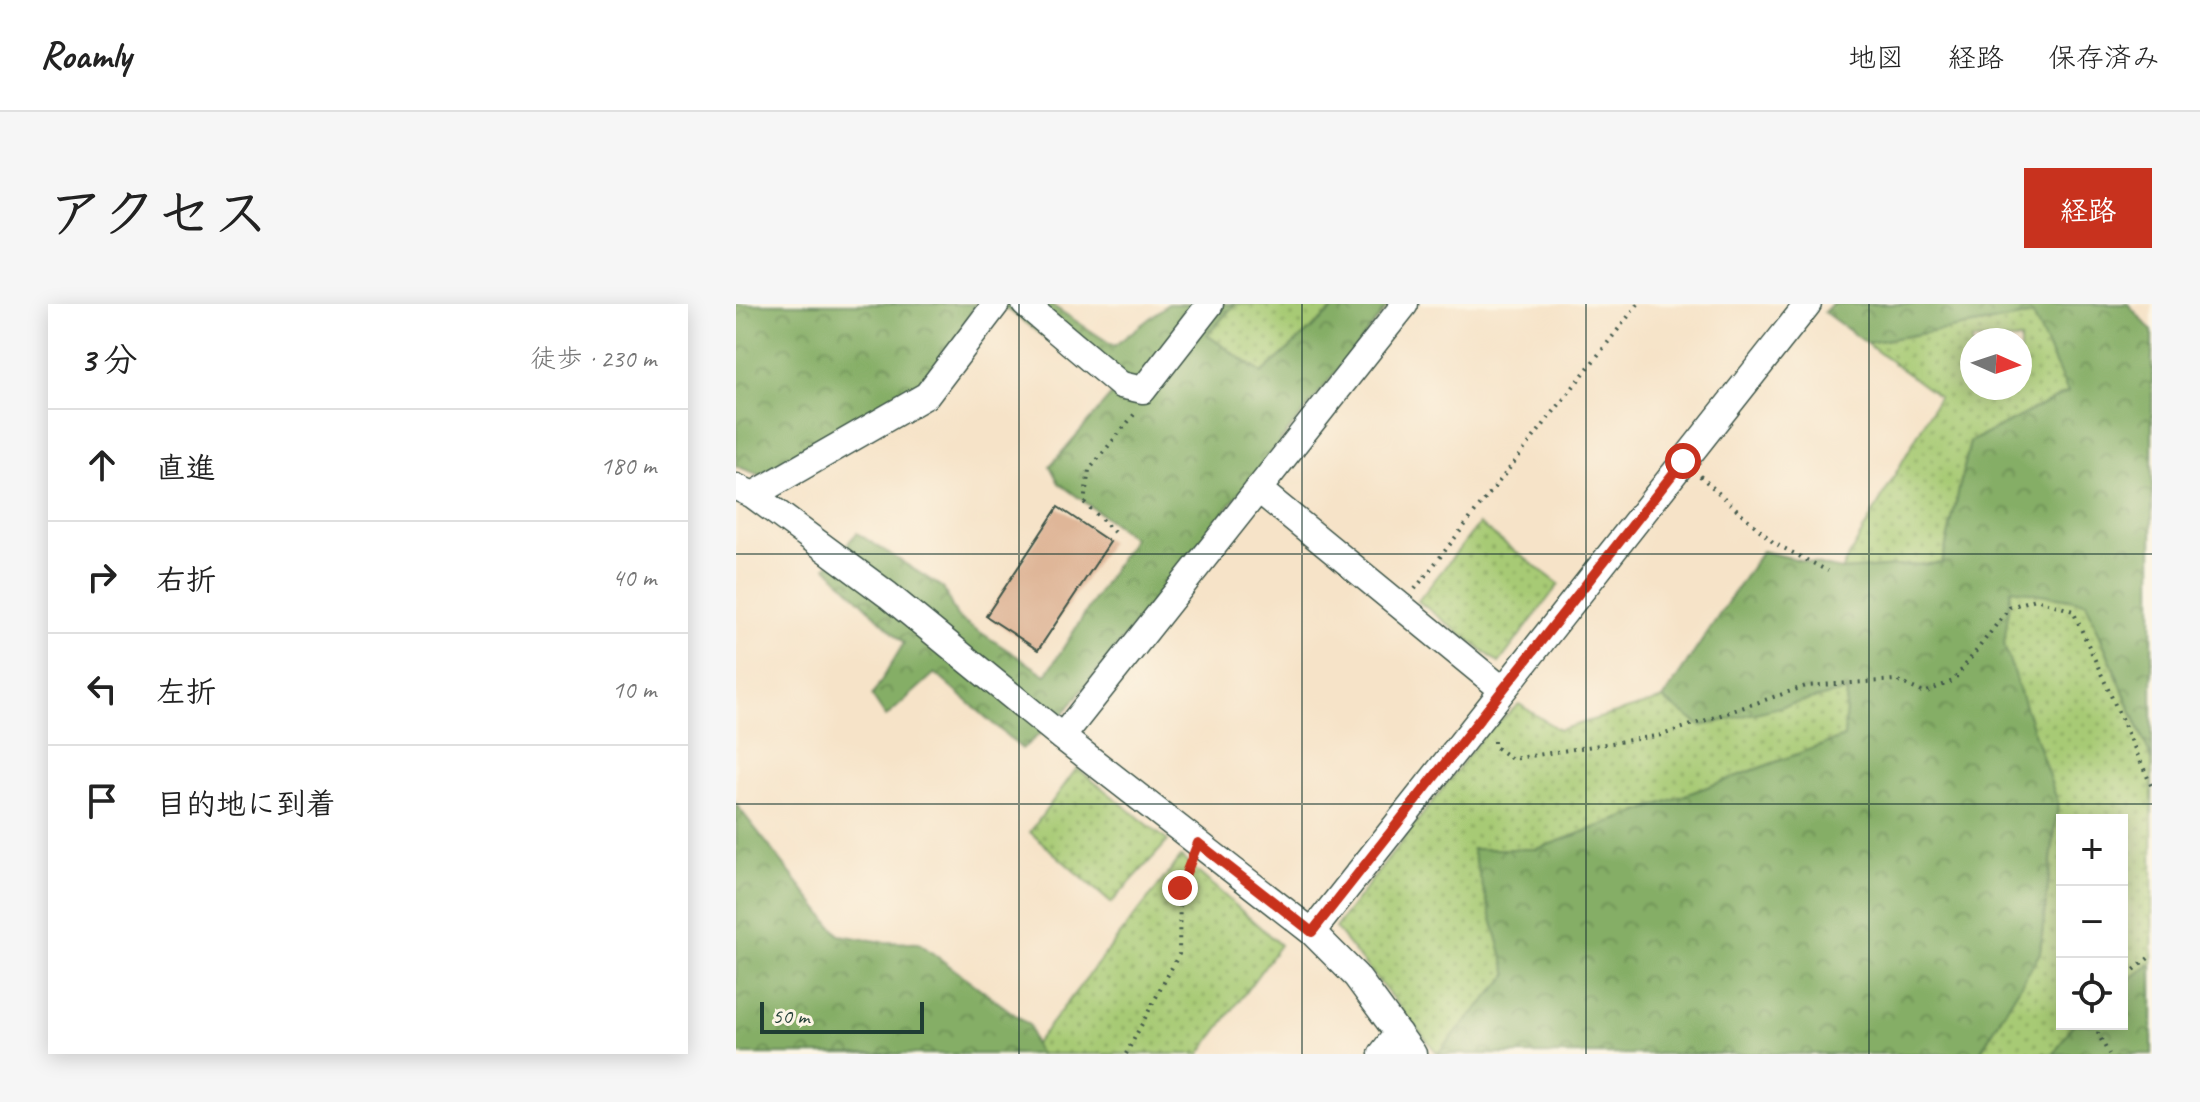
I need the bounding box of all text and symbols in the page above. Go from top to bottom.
text: Roamly [40,32,131,79]
text: 地図 [1848,40,1904,75]
text: 経路 [1948,40,2004,75]
text: 保存済み [2048,40,2160,75]
button: 経路 [2024,168,2152,248]
text: アクセス [48,178,269,249]
north arrow [1960,328,2032,400]
text: 3 分 [80,338,138,381]
text: 徒歩 · 230 m [531,342,656,375]
icon: ahead [80,443,124,487]
route start [1665,443,1701,479]
text: 直進 [156,449,216,487]
text: 180 m [600,449,656,482]
icon: right [80,555,124,599]
text: 右折 [156,561,216,599]
text: 40 m [612,561,656,594]
icon: left [80,667,124,711]
text: 左折 [156,673,216,711]
text: 10 m [612,673,656,706]
icon: arrive [80,779,124,823]
text: 目的地に到着 [156,785,336,823]
map controls [2056,814,2128,1030]
button: + [2056,814,2128,886]
route end [1162,870,1198,906]
button: − [2056,886,2128,958]
button: locate [2056,958,2128,1030]
scale bar [760,998,924,1034]
text: 50 m [772,1002,809,1030]

